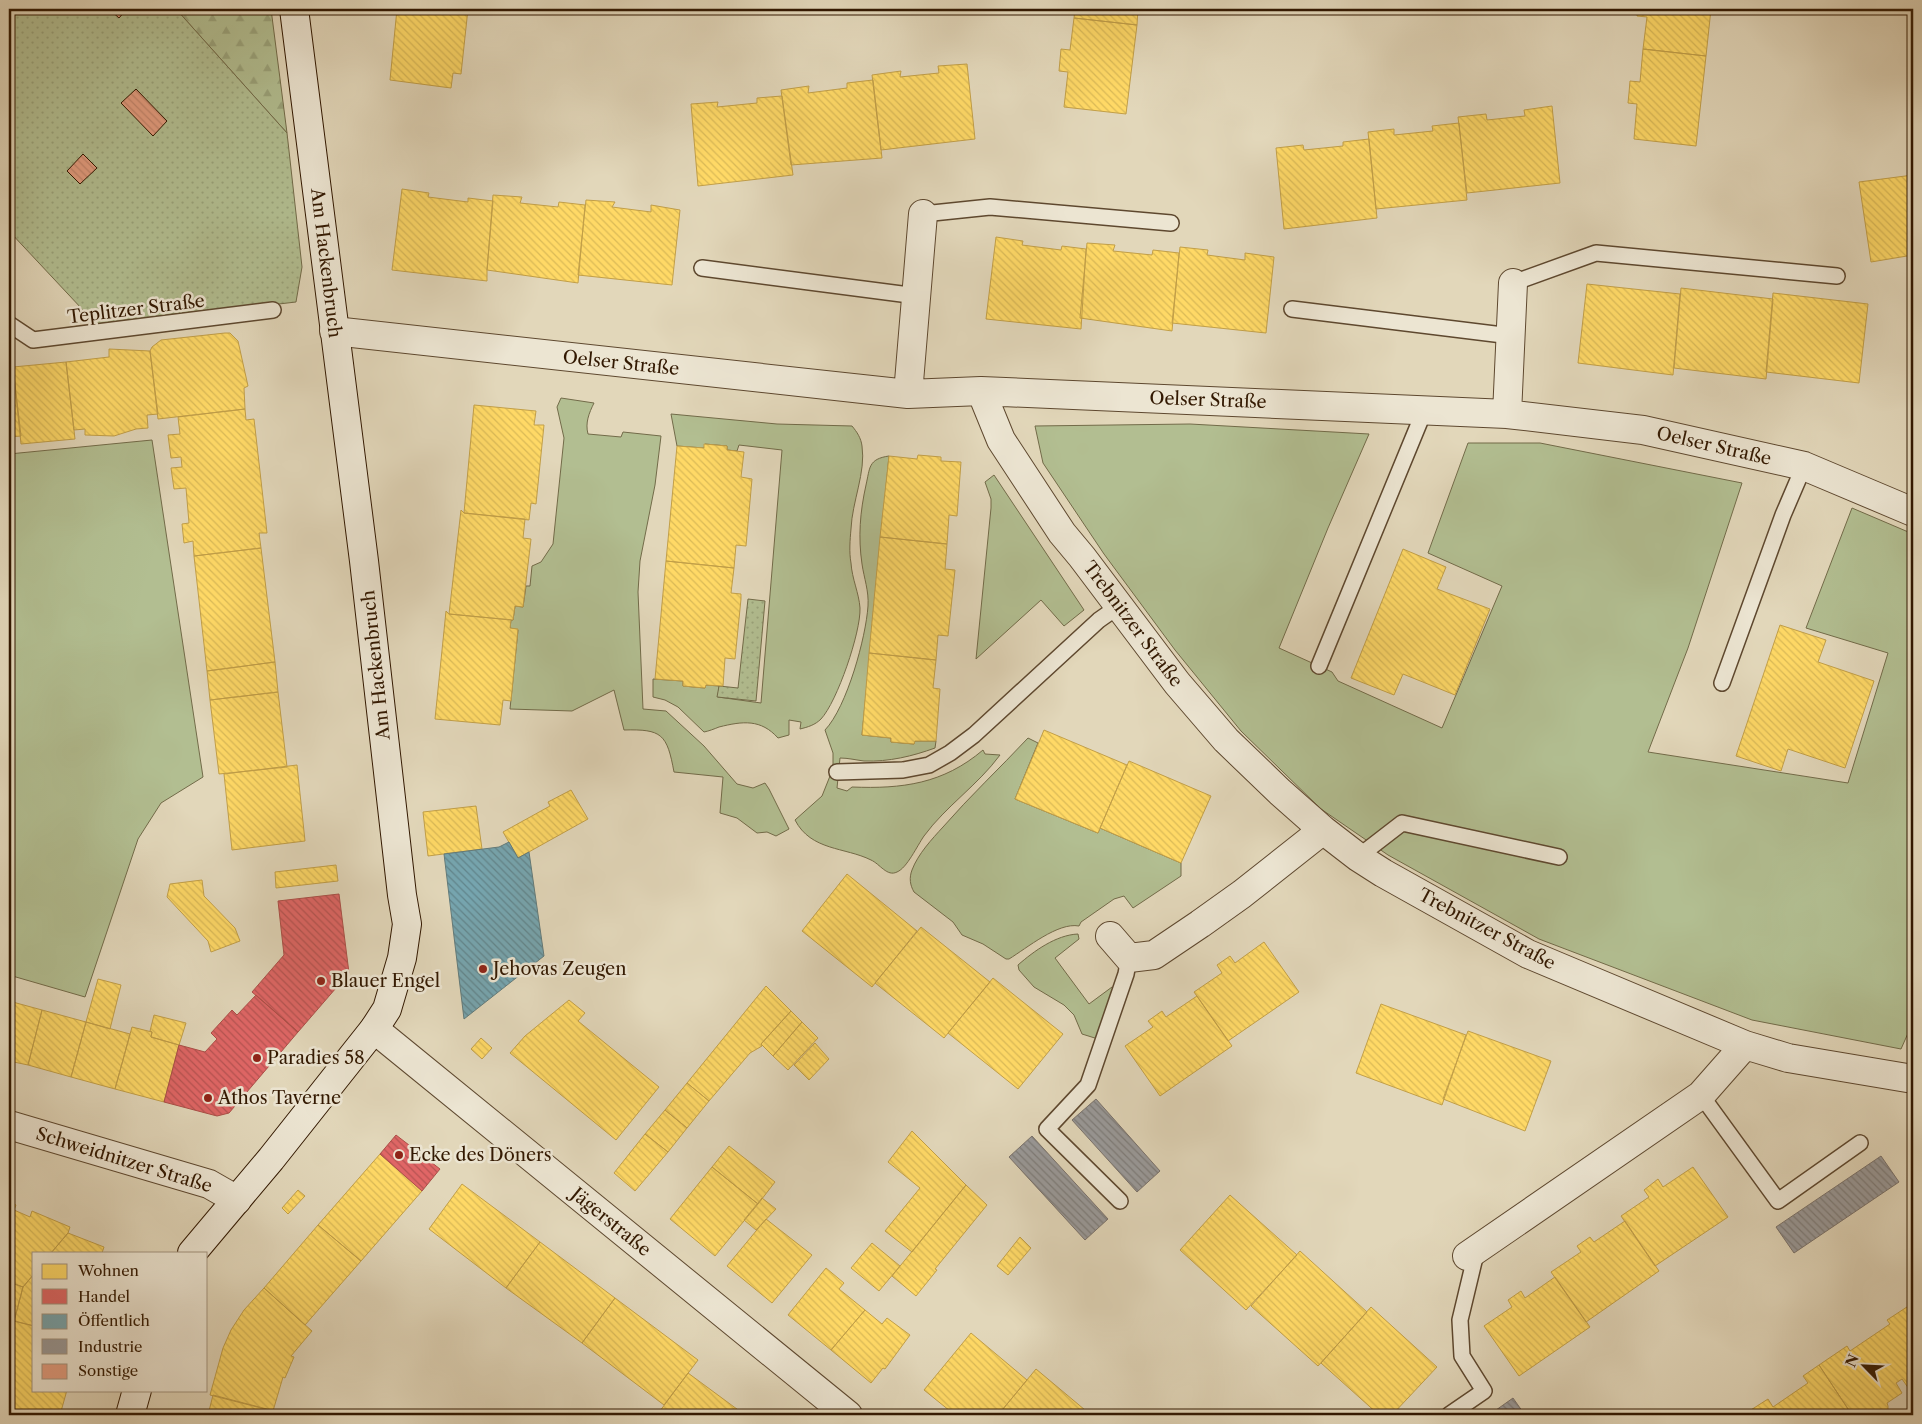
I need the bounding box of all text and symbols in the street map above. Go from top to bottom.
street label: Am Hackenbruch [306,186,346,339]
street label: Teplitzer Straße [66,290,206,328]
street label: Oelser Straße [562,346,680,380]
street label: Oelser Straße [1149,387,1267,413]
street label: Oelser Straße [1654,422,1774,470]
street label: Trebnitzer Straße [1079,557,1187,691]
street label: Am Hackenbruch [357,589,395,742]
street label: Trebnitzer Straße [1415,884,1559,974]
place label: Jehovas Zeugen [490,958,626,980]
marker: Jehovas Zeugen [477,963,489,975]
place label: Blauer Engel [331,970,440,992]
marker: Blauer Engel [315,975,327,987]
place label: Paradies 58 [267,1047,365,1069]
marker: Paradies 58 [251,1052,263,1064]
place label: Athos Taverne [217,1087,341,1109]
marker: Athos Taverne [202,1092,214,1104]
street label: Schweidnitzer Straße [33,1123,215,1197]
place label: Ecke des Döners [409,1144,552,1166]
marker: Ecke des Döners [393,1149,405,1161]
street label: Jägerstraße [564,1181,655,1261]
legend [32,1252,208,1392]
text: Wohnen [77,1261,140,1280]
text: Handel [78,1287,131,1306]
text: Öffentlich [78,1311,151,1330]
text: Industrie [78,1337,142,1356]
north arrow [1840,1342,1890,1392]
text: N [1841,1351,1863,1370]
text: Sonstige [78,1361,138,1380]

